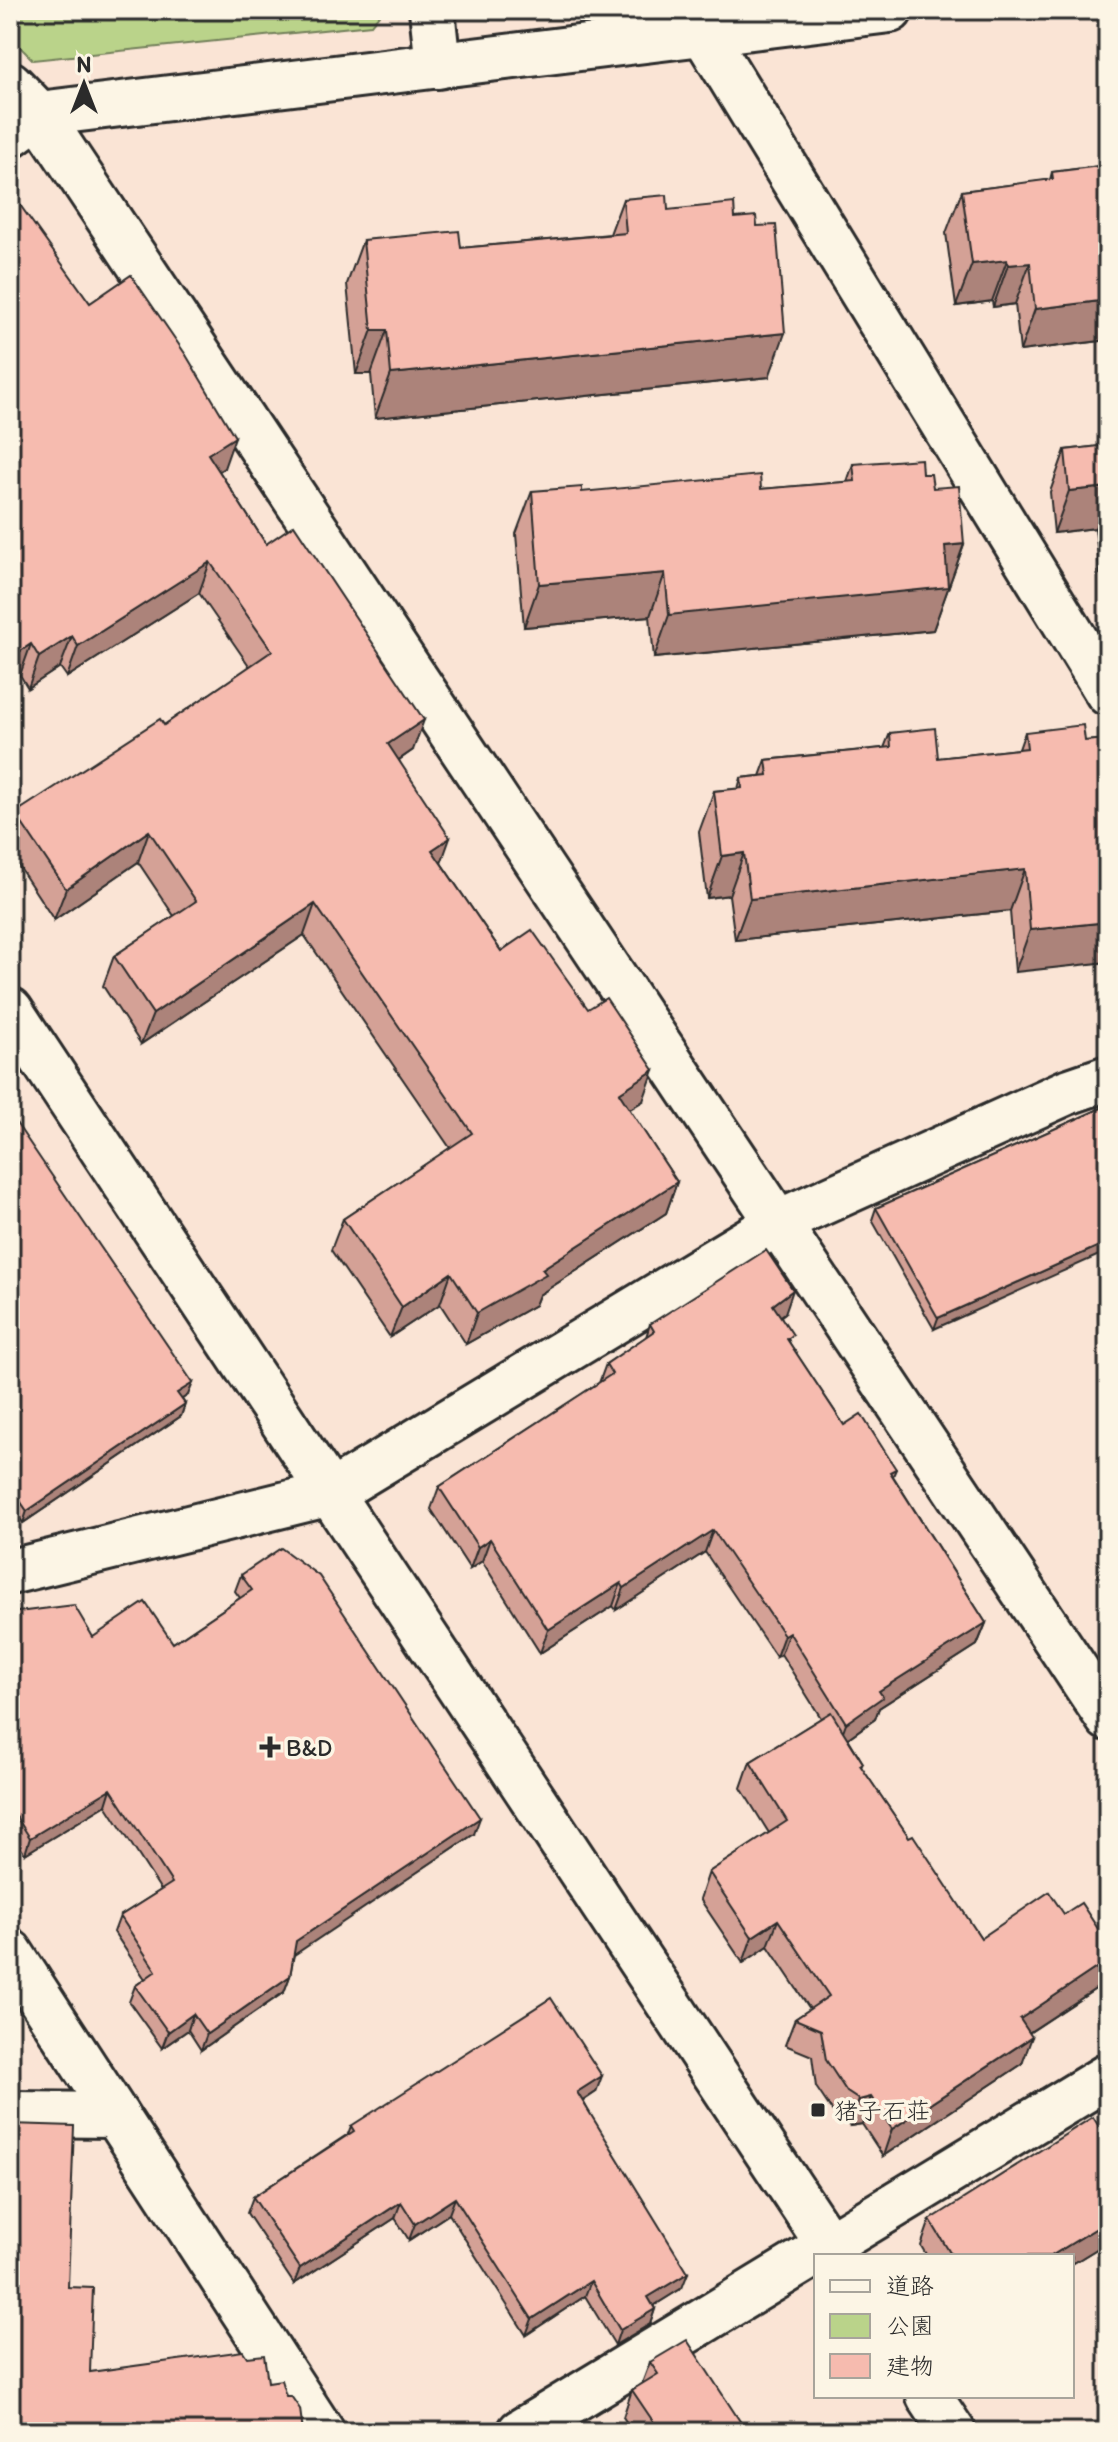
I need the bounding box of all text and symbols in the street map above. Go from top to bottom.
north arrow [44,44,124,124]
text: N [77,51,91,78]
place label: B&D [286,1733,332,1762]
marker: B&D [261,1738,279,1756]
place label: 猪子石荘 [834,2096,930,2125]
marker: 猪子石荘 [809,2101,827,2119]
legend [814,2254,1074,2398]
text: 道路 [886,2271,934,2300]
text: 公園 [886,2311,934,2340]
text: 建物 [886,2351,934,2380]

